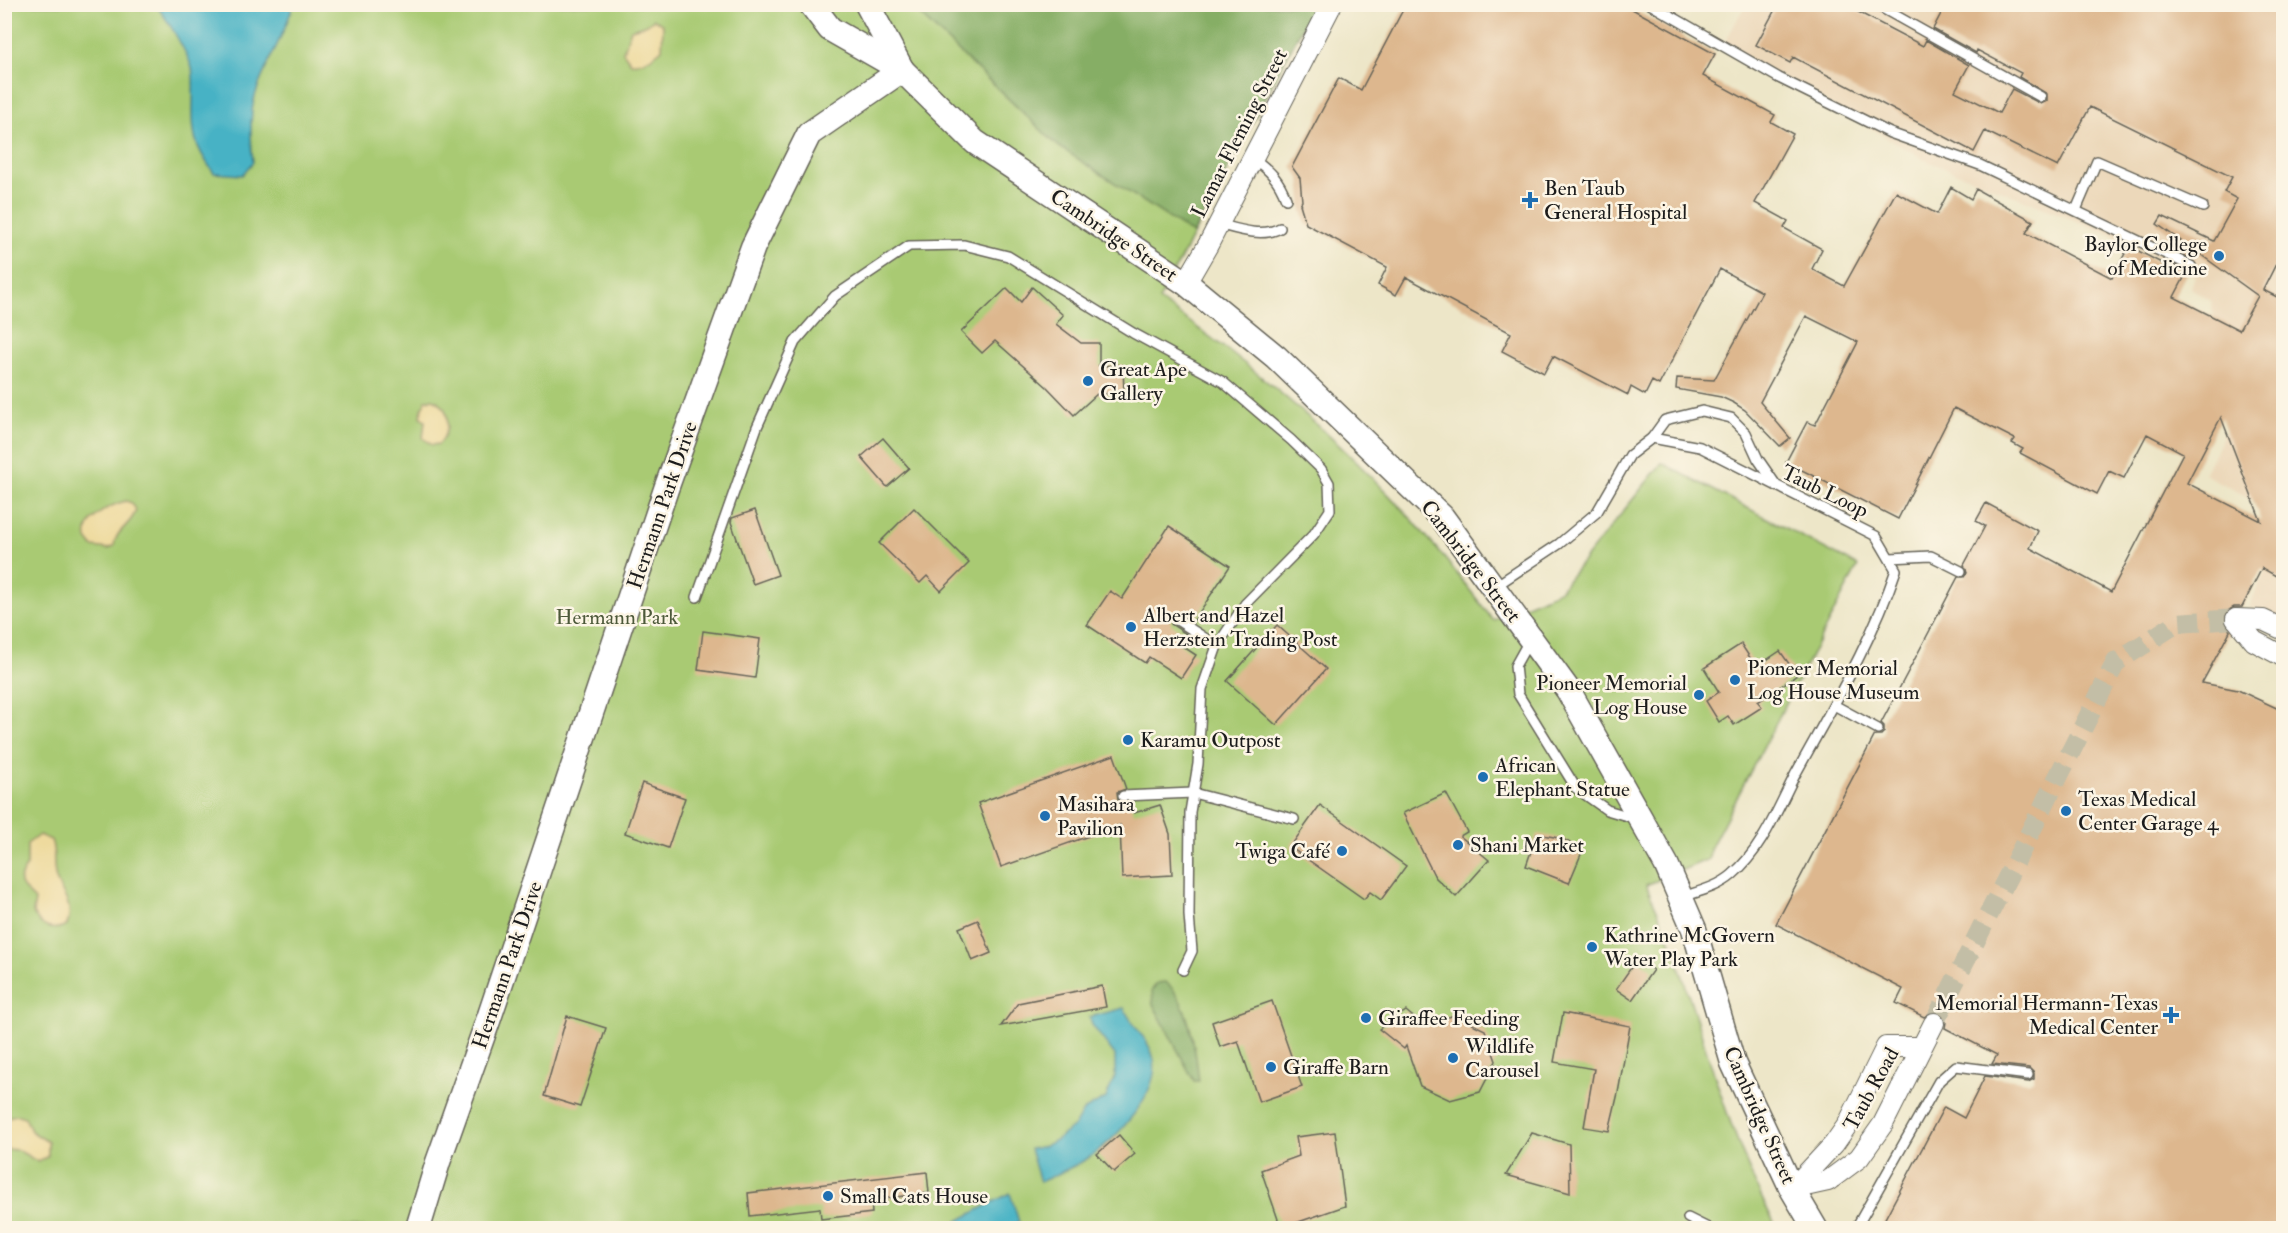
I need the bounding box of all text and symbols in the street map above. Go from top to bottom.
street label: Lamar Fleming Street [1185,44,1294,222]
place label: Ben Taub General Hospital [1544,175,1688,226]
street label: Cambridge Street [1045,183,1183,288]
marker: Ben Taub General Hospital [1521,191,1539,209]
place label: Baylor College of Medicine [2084,231,2207,282]
marker: Baylor College of Medicine [2212,249,2226,263]
place label: Great Ape Gallery [1100,356,1187,407]
marker: Great Ape Gallery [1081,374,1095,388]
street label: Hermann Park Drive [621,418,704,592]
street label: Taub Loop [1777,459,1873,524]
street label: Cambridge Street [1414,495,1527,628]
place label: Albert and Hazel Herzstein Trading Post [1142,602,1338,653]
park label: Hermann Park [556,604,678,631]
marker: Albert and Hazel Herzstein Trading Post [1124,620,1138,634]
place label: Pioneer Memorial Log House Museum [1747,655,1919,706]
place label: Pioneer Memorial Log House [1536,670,1688,721]
marker: Pioneer Memorial Log House Museum [1728,673,1742,687]
marker: Pioneer Memorial Log House [1692,688,1706,702]
place label: Karamu Outpost [1140,727,1281,754]
marker: Karamu Outpost [1121,733,1135,747]
place label: African Elephant Statue [1494,752,1630,803]
marker: African Elephant Statue [1476,770,1490,784]
place label: Texas Medical Center Garage 4 [2078,786,2220,837]
place label: Masihara Pavilion [1057,791,1135,842]
marker: Texas Medical Center Garage 4 [2059,804,2073,818]
marker: Masihara Pavilion [1038,809,1052,823]
place label: Shani Market [1470,832,1584,859]
place label: Twiga Café [1235,838,1330,865]
marker: Shani Market [1451,838,1465,852]
marker: Twiga Café [1335,844,1349,858]
street label: Hermann Park Drive [466,878,549,1052]
place label: Kathrine McGovern Water Play Park [1603,922,1775,973]
marker: Kathrine McGovern Water Play Park [1585,940,1599,954]
place label: Memorial Hermann-Texas Medical Center [1935,990,2158,1041]
place label: Giraffee Feeding [1378,1005,1520,1032]
marker: Memorial Hermann-Texas Medical Center [2162,1006,2180,1024]
marker: Giraffee Feeding [1359,1011,1373,1025]
place label: Wildlife Carousel [1464,1033,1540,1084]
street label: Cambridge Street [1717,1042,1802,1189]
street label: Taub Road [1837,1042,1906,1136]
marker: Wildlife Carousel [1446,1051,1460,1065]
place label: Giraffe Barn [1283,1054,1389,1081]
marker: Giraffe Barn [1264,1060,1278,1074]
place label: Small Cats House [840,1183,988,1210]
marker: Small Cats House [821,1189,835,1203]

